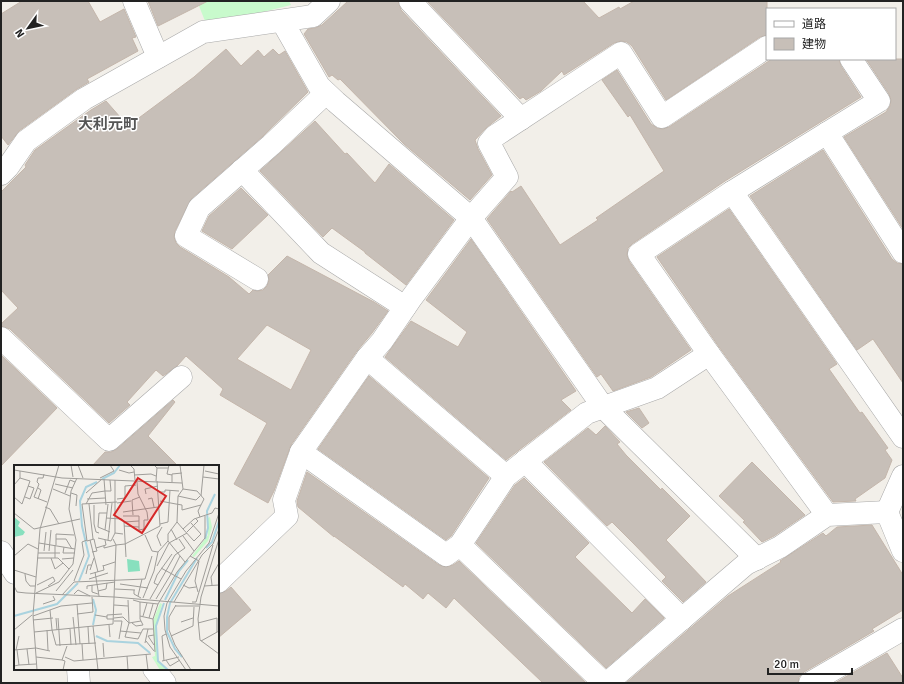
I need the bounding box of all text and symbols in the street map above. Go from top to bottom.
north arrow [8,8,48,48]
legend [766,8,896,60]
text: 道路 [802,17,826,32]
text: N [12,26,28,40]
text: 建物 [802,37,826,52]
district label: 大利元町 [78,115,138,133]
inset map [14,465,219,670]
scale bar [768,650,852,676]
text: 20 m [774,657,799,672]

